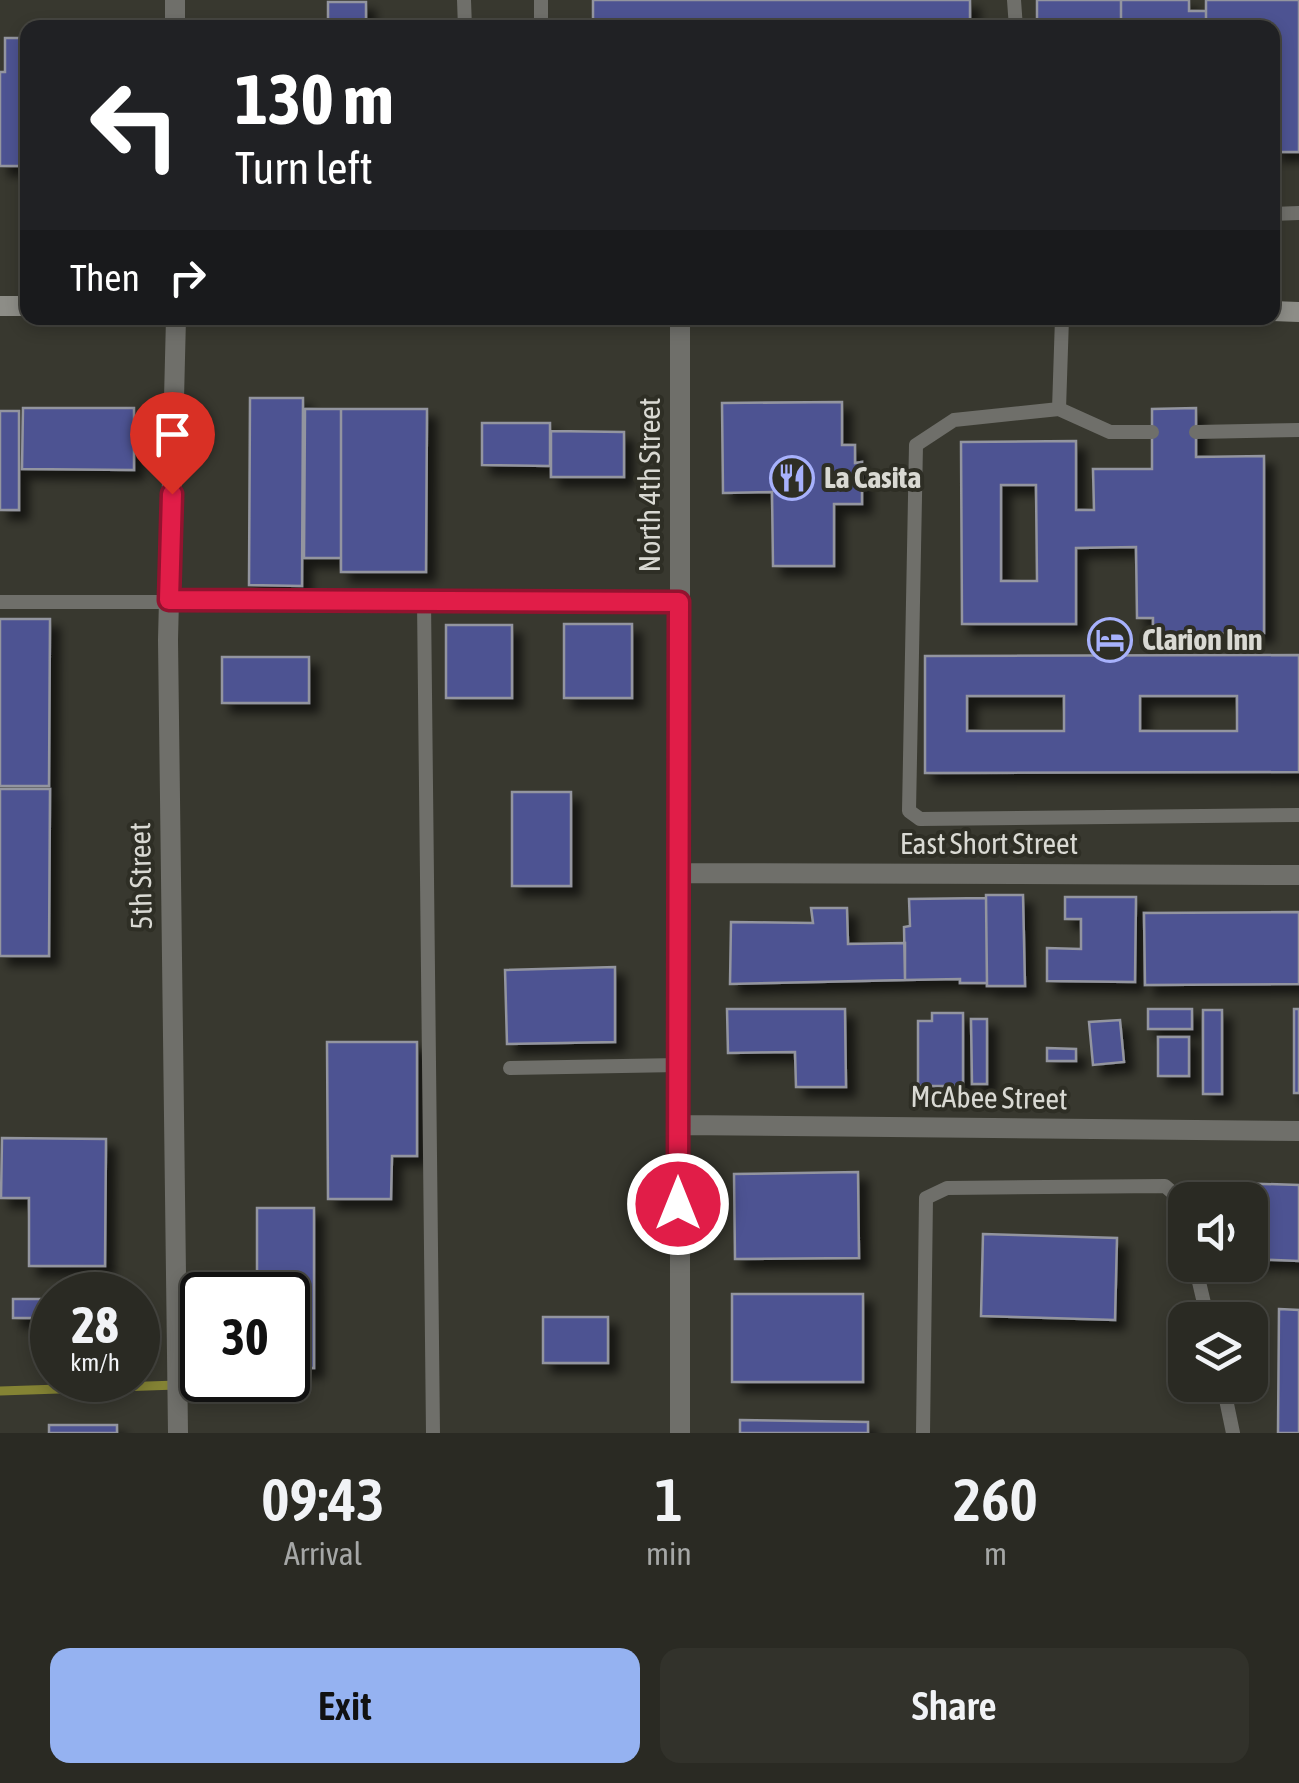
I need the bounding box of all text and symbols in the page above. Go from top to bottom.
text: 130 m [235,59,394,139]
icon: left [70,60,200,190]
text: Turn left [235,142,373,194]
icon: right [160,250,215,305]
text: Then [70,256,140,299]
pin [130,392,215,495]
street label: North 4th Street [632,398,666,572]
icon: arrive [145,407,200,462]
restaurant icon: La Casita [769,455,815,501]
place label: La Casita [824,460,921,494]
hotel icon: Clarion Inn [1087,617,1133,663]
place label: Clarion Inn [1142,622,1263,656]
street label: 5th Street [122,822,158,930]
street label: East Short Street [900,826,1078,860]
street label: McAbee Street [910,1079,1068,1115]
position arrow [626,1152,730,1256]
map controls [1168,1182,1268,1402]
button: sound [1168,1182,1268,1282]
speed limit sign: 30 [180,1272,310,1402]
text: 28 [71,1296,118,1354]
button: layers [1168,1302,1268,1402]
text: km/h [70,1348,120,1376]
text: 09:43 [261,1465,385,1534]
text: 1 [655,1465,683,1534]
text: 260 [953,1465,1038,1534]
text: Arrival [284,1535,362,1572]
text: min [646,1535,692,1572]
text: m [984,1535,1007,1572]
button: Exit [50,1648,640,1763]
button: Share [660,1648,1249,1763]

